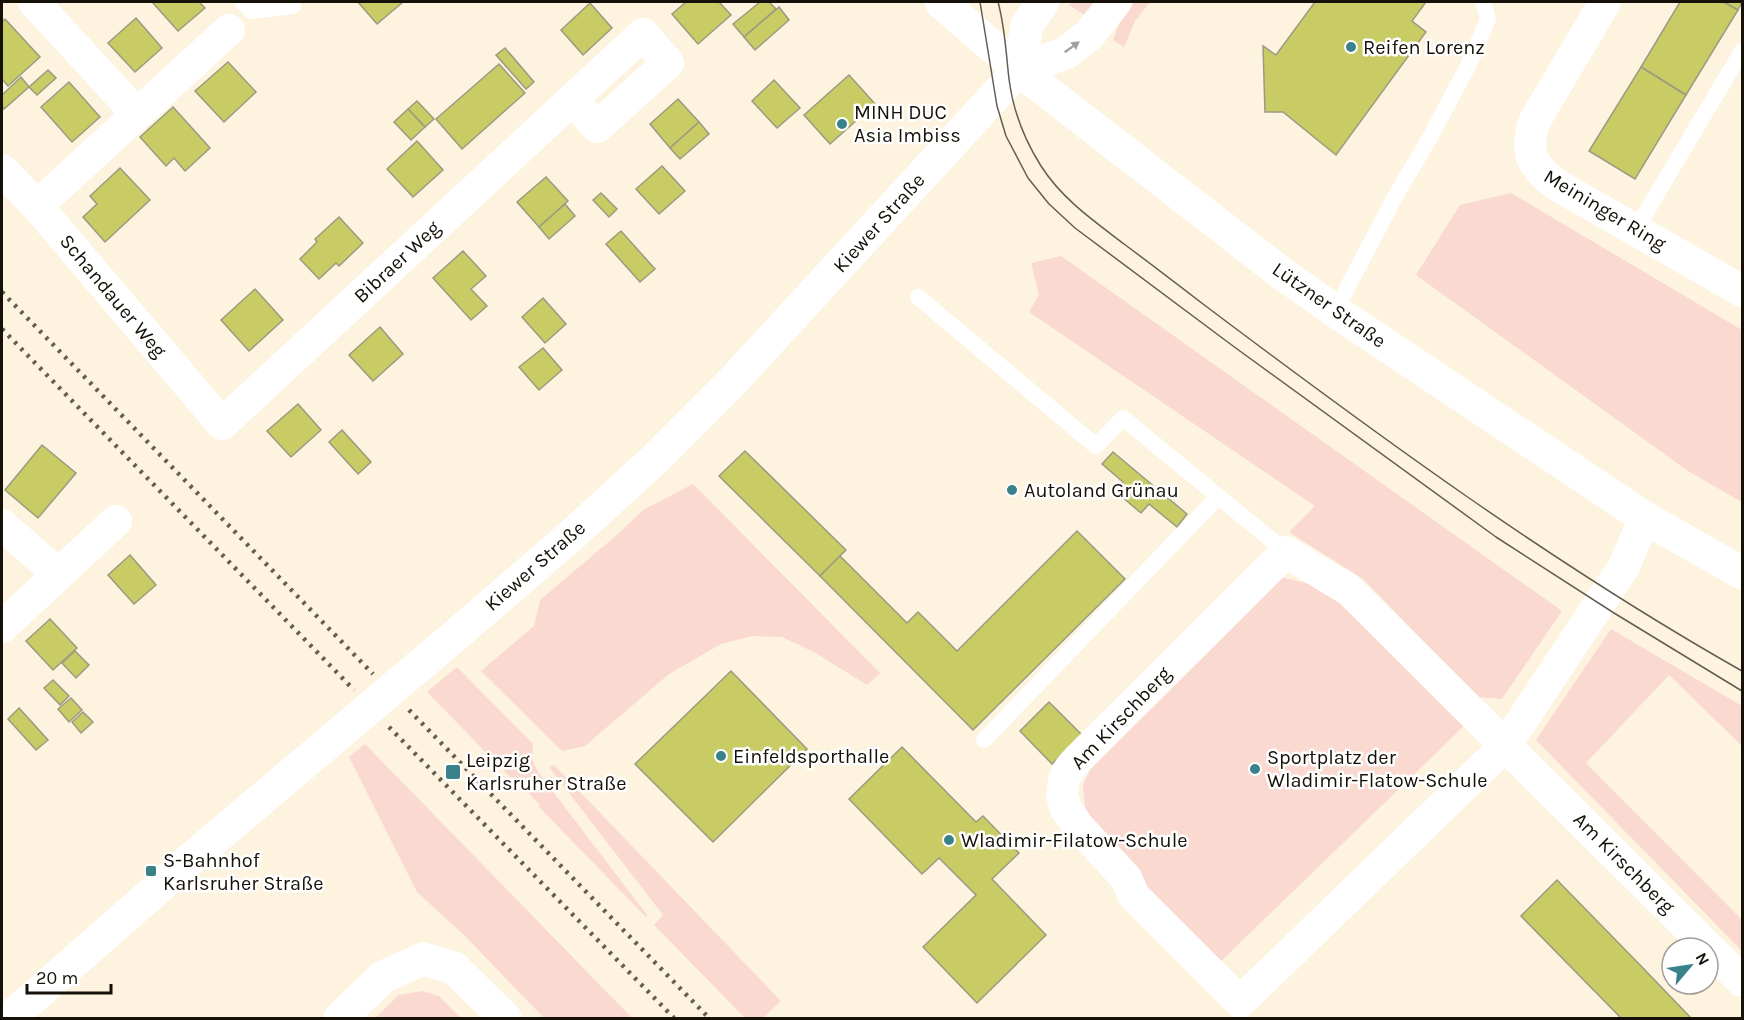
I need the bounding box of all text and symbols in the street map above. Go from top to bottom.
place label: Reifen Lorenz [1363,36,1485,59]
marker: Reifen Lorenz [1344,40,1358,54]
one-way arrow [1064,41,1080,53]
place label: MINH DUC Asia Imbiss [854,101,961,147]
marker: MINH DUC Asia Imbiss [835,117,849,131]
street label: Meininger Ring [1540,165,1670,255]
street label: Kiewer Straße [828,169,930,277]
street label: Bibraer Weg [349,216,445,308]
street label: Schandauer Weg [55,230,171,362]
street label: Lützner Straße [1268,257,1390,353]
place label: Autoland Grünau [1024,479,1179,502]
marker: Autoland Grünau [1005,483,1019,497]
street label: Kiewer Straße [480,516,590,616]
street label: Am Kirschberg [1066,662,1176,774]
place label: Einfeldsporthalle [733,745,889,768]
place label: Sportplatz der Wladimir-Flatow-Schule [1267,746,1488,792]
place label: Leipzig Karlsruher Straße [466,749,627,795]
marker: Einfeldsporthalle [714,749,728,763]
marker: Sportplatz der Wladimir-Flatow-Schule [1248,762,1262,776]
marker: Leipzig Karlsruher Straße [444,763,462,781]
street label: Am Kirschberg [1569,808,1679,918]
place label: Wladimir-Filatow-Schule [961,829,1188,852]
marker: Wladimir-Filatow-Schule [942,833,956,847]
place label: S-Bahnhof Karlsruher Straße [163,849,324,895]
marker: S-Bahnhof Karlsruher Straße [144,864,158,878]
north arrow [1660,936,1720,996]
text: N [1692,949,1714,969]
scale bar [27,957,111,995]
text: 20 m [36,967,78,989]

